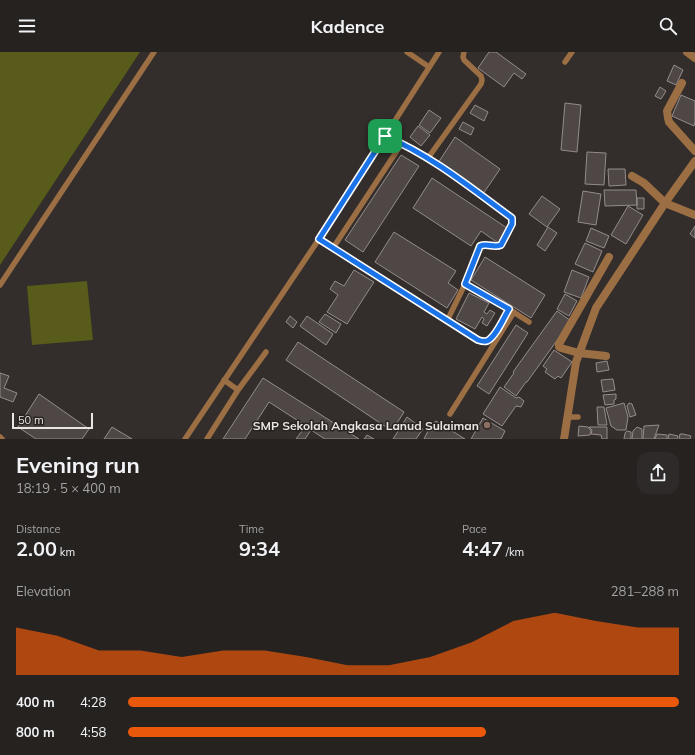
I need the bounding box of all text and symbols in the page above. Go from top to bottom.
icon: menu [16,15,38,37]
text: Kadence [311,15,384,38]
icon: search [657,15,679,37]
pin [368,119,402,153]
icon: arrive [374,125,396,147]
scale bar [12,411,93,430]
text: 50 m [18,413,44,427]
place label: SMP Sekolah Angkasa Lanud Sulaiman [253,418,479,433]
marker: SMP Sekolah Angkasa Lanud Sulaiman [482,420,492,430]
text: Evening run [16,451,140,479]
button: share [637,452,679,494]
text: 18:19 · 5 × 400 m [16,480,121,496]
text: Distance [16,522,60,536]
text: Time [239,522,264,536]
text: Pace [462,522,487,536]
text: 2.00 [16,536,57,561]
text: 9:34 [239,536,280,561]
text: 4:47 [462,536,503,561]
text: km [57,545,75,559]
text: /km [503,545,524,559]
text: Elevation [16,583,71,599]
text: 281–288 m [611,583,679,599]
text: 400 m [16,694,55,710]
text: 4:28 [80,694,106,710]
text: 800 m [16,724,55,740]
text: 4:58 [80,724,106,740]

